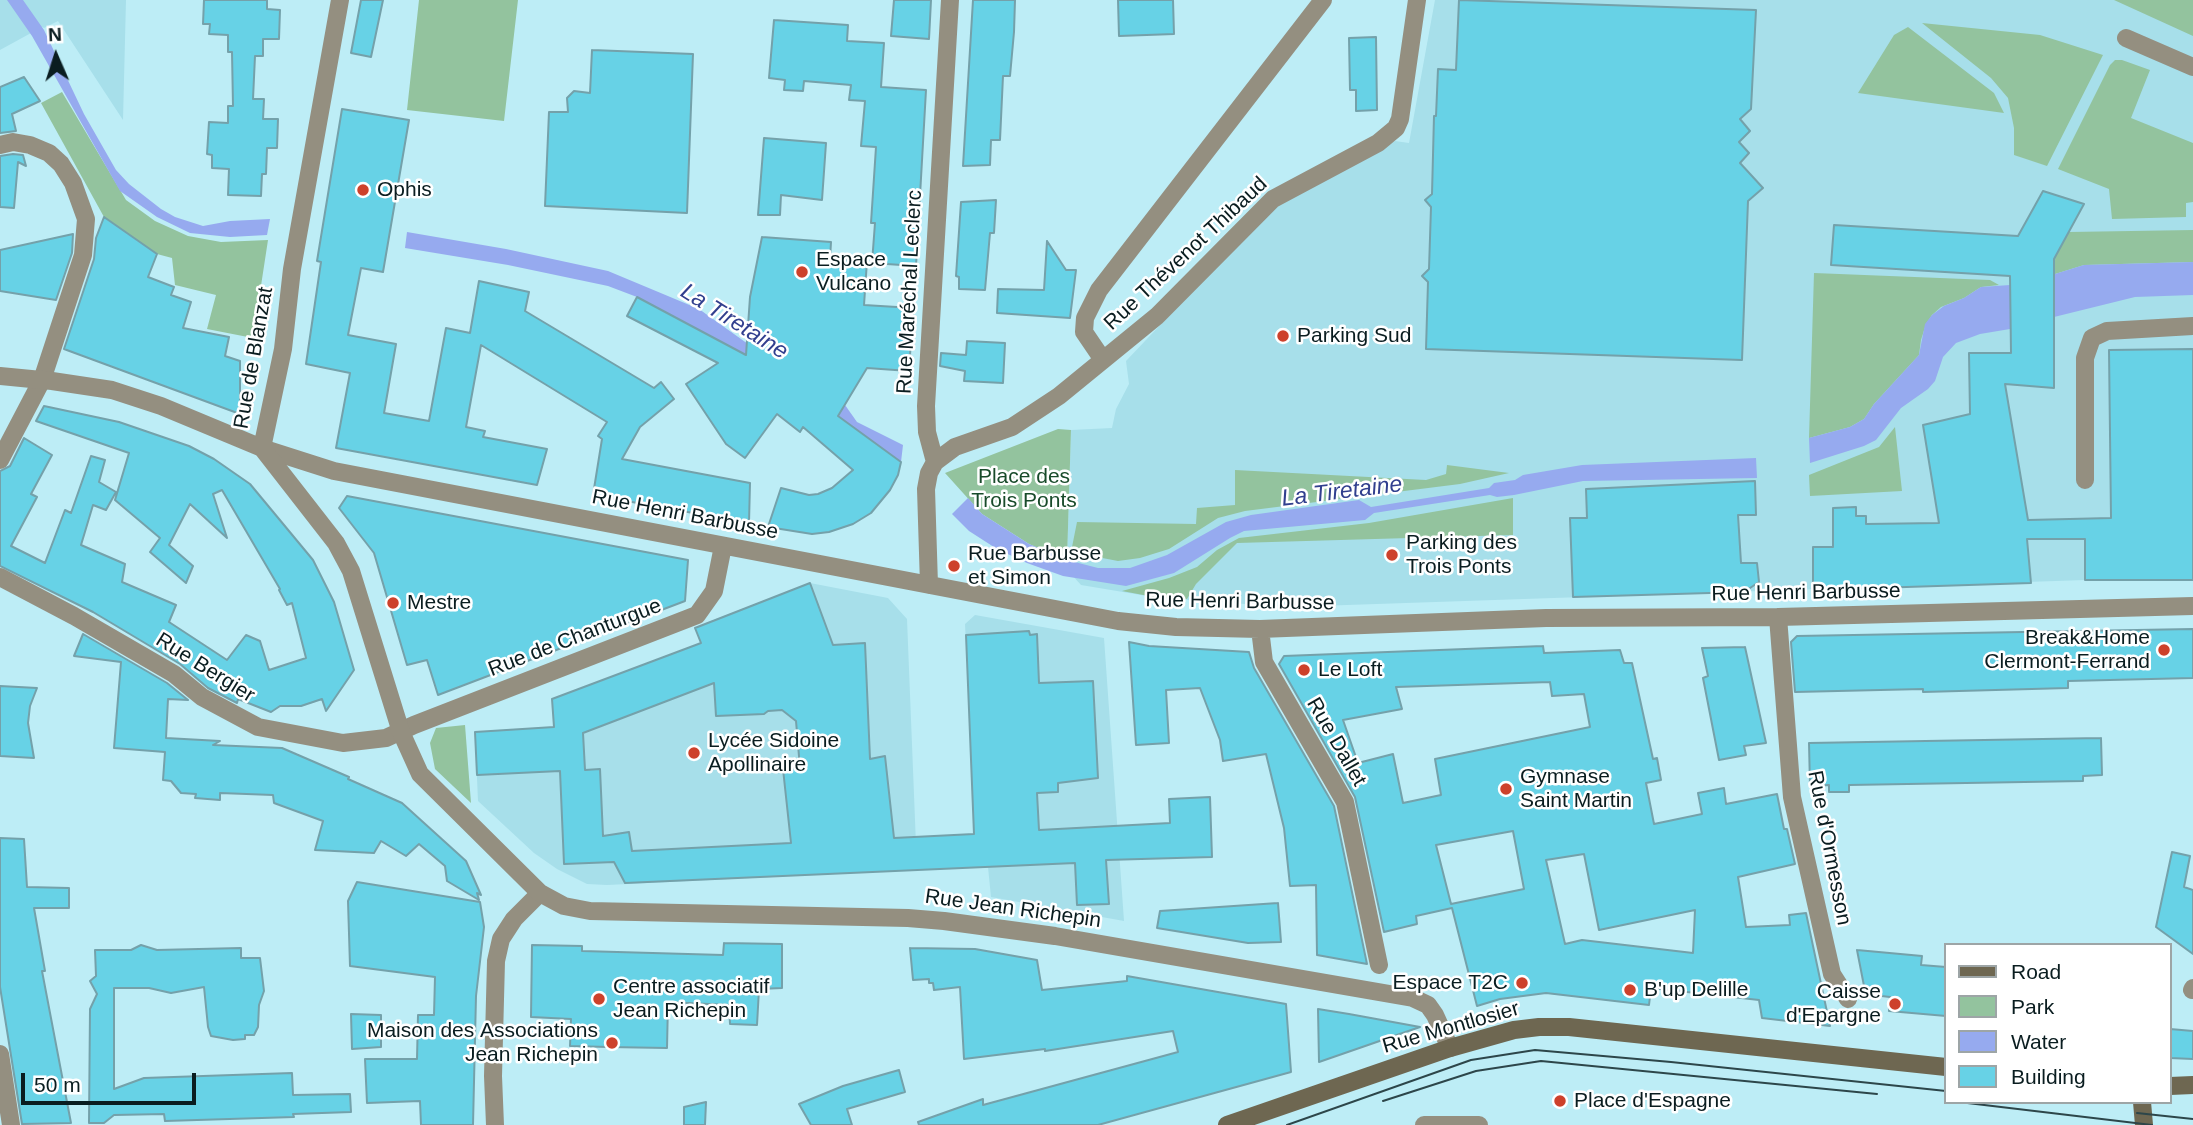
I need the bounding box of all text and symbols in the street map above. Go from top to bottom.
north arrow [21,21,91,91]
text: N [47,24,62,45]
street label: Rue Thévenot Thibaud [1099,172,1273,336]
place label: Ophis [377,177,432,203]
marker: Ophis [355,182,371,198]
street label: Rue Maréchal Leclerc [892,189,928,395]
place label: Espace Vulcano [816,247,891,297]
marker: Espace Vulcano [794,264,810,280]
water label: La Tiretaine [675,278,793,366]
street label: Rue de Blanzat [229,285,279,431]
place label: Parking Sud [1297,323,1411,349]
marker: Parking Sud [1275,328,1291,344]
park label: Place des Trois Ponts [971,464,1077,514]
water label: La Tiretaine [1280,471,1404,513]
street label: Rue Henri Barbusse [590,485,780,545]
place label: Parking des Trois Ponts [1406,530,1517,580]
place label: Rue Barbusse et Simon [968,541,1101,591]
marker: Parking des Trois Ponts [1384,547,1400,563]
marker: Rue Barbusse et Simon [946,558,962,574]
street label: Rue Henri Barbusse [1711,579,1901,607]
street label: Rue Henri Barbusse [1145,588,1335,616]
place label: Mestre [407,590,471,616]
street label: Rue de Chanturgue [485,593,665,683]
marker: Mestre [385,595,401,611]
place label: Break&Home Clermont-Ferrand [1984,625,2150,675]
street label: Rue Bergier [151,628,259,708]
marker: Break&Home Clermont-Ferrand [2156,642,2172,658]
place label: Le Loft [1318,657,1382,683]
marker: Le Loft [1296,662,1312,678]
street label: Rue Dallet [1301,693,1371,791]
place label: Lycée Sidoine Apollinaire [708,728,839,778]
marker: Lycée Sidoine Apollinaire [686,745,702,761]
place label: Gymnase Saint Martin [1520,764,1632,814]
street label: Rue d'Ormesson [1802,769,1856,927]
marker: Gymnase Saint Martin [1498,781,1514,797]
street label: Rue Jean Richepin [923,884,1103,934]
legend [1944,943,2172,1104]
text: Road [2011,960,2061,983]
place label: Espace T2C [1392,970,1508,996]
place label: Centre associatif Jean Richepin [613,974,769,1024]
marker: Espace T2C [1514,975,1530,991]
place label: B'up Delille [1644,977,1748,1003]
place label: Caisse d'Epargne [1786,979,1881,1029]
marker: B'up Delille [1622,982,1638,998]
marker: Centre associatif Jean Richepin [591,991,607,1007]
text: Park [2011,995,2054,1018]
street label: Rue Montlosier [1380,996,1522,1060]
marker: Caisse d'Epargne [1887,996,1903,1012]
place label: Maison des Associations Jean Richepin [367,1018,598,1068]
text: Water [2011,1030,2066,1053]
marker: Maison des Associations Jean Richepin [604,1035,620,1051]
scale bar [24,1058,200,1102]
text: Building [2011,1065,2086,1088]
text: 50 m [34,1073,81,1096]
place label: Place d'Espagne [1574,1088,1731,1114]
marker: Place d'Espagne [1552,1093,1568,1109]

